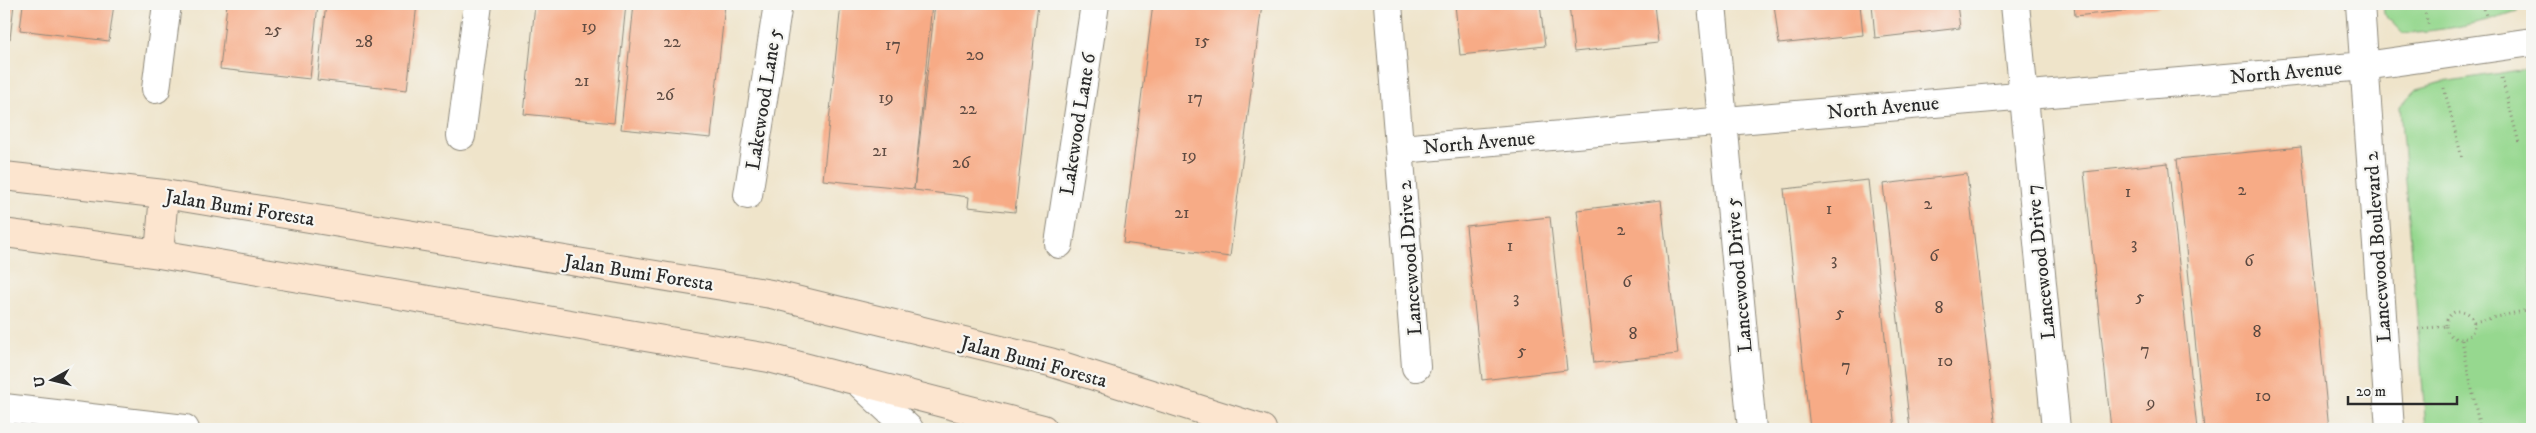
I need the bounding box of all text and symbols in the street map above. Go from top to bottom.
house number: 19 [581,16,597,38]
house number: 25 [264,19,282,41]
street label: Lakewood Lane 5 [741,27,788,172]
house number: 15 [1194,30,1210,52]
house number: 28 [355,31,373,53]
house number: 22 [663,31,681,53]
house number: 17 [885,34,901,56]
house number: 20 [966,44,984,66]
street label: Lakewood Lane 6 [1055,51,1102,197]
street label: North Avenue [2229,56,2343,91]
house number: 21 [574,70,590,92]
house number: 26 [656,84,675,106]
house number: 19 [878,87,894,109]
house number: 17 [1187,87,1203,109]
street label: North Avenue [1826,91,1940,126]
house number: 22 [959,98,977,120]
street label: North Avenue [1422,126,1536,161]
house number: 21 [872,140,888,162]
house number: 19 [1181,145,1197,167]
street label: Lancewood Boulevard 2 [2359,150,2398,343]
house number: 26 [952,152,971,174]
street label: Lancewood Drive 2 [1393,179,1428,336]
house number: 2 [2238,179,2247,201]
house number: 1 [2125,181,2131,203]
street label: Lancewood Drive 7 [2021,183,2062,341]
street label: Jalan Bumi Foresta [161,184,317,233]
house number: 2 [1924,193,1933,215]
street label: Lancewood Drive 5 [1720,196,1759,353]
house number: 1 [1826,198,1832,220]
house number: 21 [1174,202,1190,224]
house number: 2 [1617,219,1626,241]
house number: 3 [2131,233,2137,255]
house number: 1 [1507,235,1513,257]
house number: 6 [1929,245,1939,267]
street label: Jalan Bumi Foresta [560,249,716,298]
house number: 3 [1831,249,1837,271]
house number: 6 [2244,250,2254,272]
house number: 6 [1622,271,1632,293]
house number: 5 [2136,286,2145,308]
house number: 3 [1513,287,1519,309]
house number: 8 [1934,297,1944,319]
house number: 5 [1836,302,1845,324]
house number: 8 [2252,321,2262,343]
house number: 8 [1628,323,1638,345]
street label: Jalan Bumi Foresta [956,330,1110,394]
house number: 7 [2140,339,2150,361]
house number: 5 [1518,340,1527,362]
house number: 10 [1937,350,1953,372]
house number: 7 [1841,355,1851,377]
north arrow [28,356,78,406]
scale bar [2348,373,2457,405]
text: U [30,375,50,388]
text: 20 m [2356,382,2386,401]
house number: 10 [2255,385,2271,407]
house number: 9 [2146,392,2155,414]

